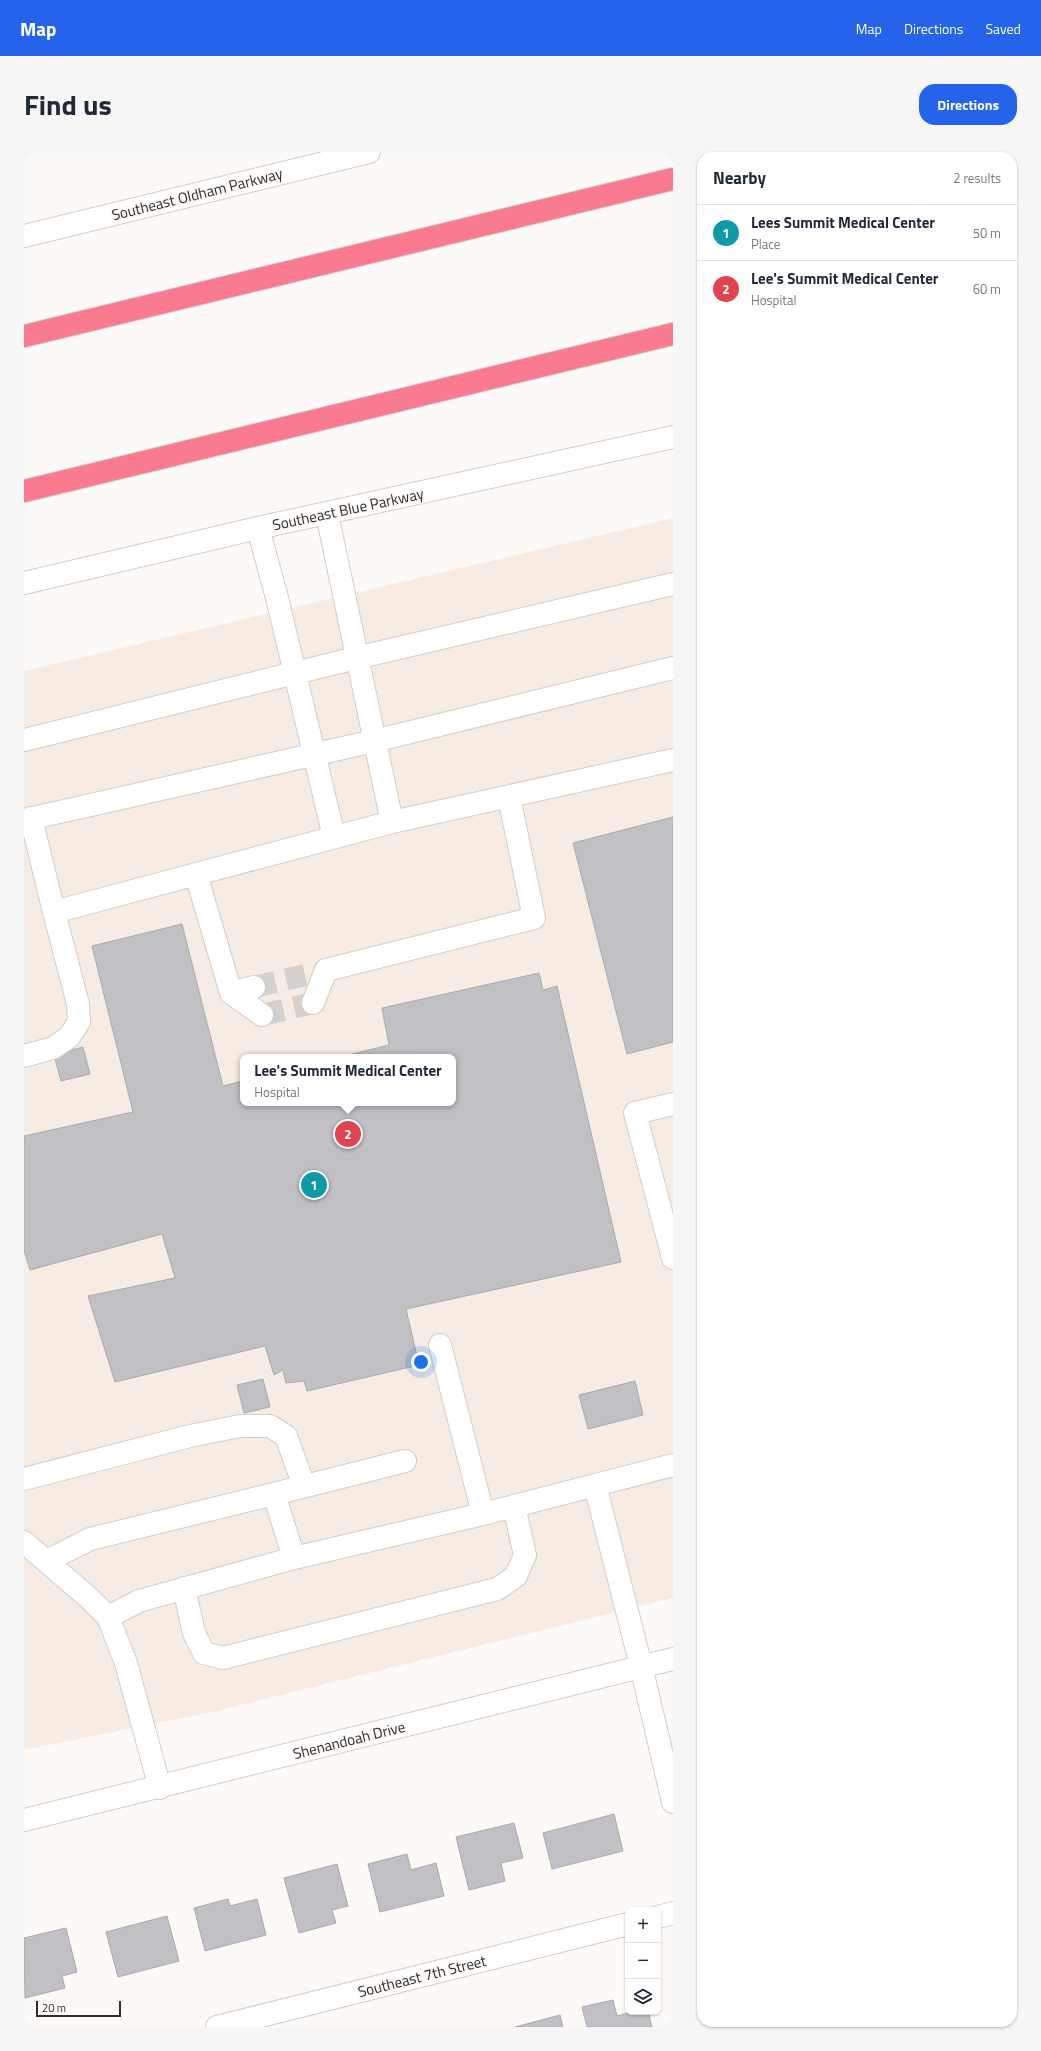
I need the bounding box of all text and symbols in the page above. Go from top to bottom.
text: Map [20,14,56,43]
text: Map [856,18,882,39]
text: Directions [904,18,963,39]
text: Saved [985,18,1021,39]
text: Find us [24,83,112,126]
button: Directions [919,84,1017,125]
street label: Southeast Oldham Parkway [109,162,285,226]
text: Nearby [713,165,766,191]
text: 2 results [953,168,1001,188]
text: Lees Summit Medical Center [751,211,935,234]
text: 1 [722,223,730,243]
text: 50 m [973,223,1001,243]
text: Place [751,234,780,254]
text: Lee's Summit Medical Center [751,267,938,290]
text: 2 [722,279,730,299]
text: 60 m [973,279,1001,299]
text: Hospital [751,290,796,310]
street label: Southeast Blue Parkway [270,482,426,536]
popup [240,1054,456,1106]
text: Lee's Summit Medical Center [254,1059,442,1082]
text: Hospital [254,1082,300,1102]
pin: 2 [335,1119,361,1149]
pin: 1 [301,1170,327,1200]
your location [411,1352,431,1372]
street label: Shenandoah Drive [290,1715,408,1765]
map controls [625,1907,661,2015]
button: + [625,1907,661,1943]
button: − [625,1943,661,1979]
street label: Southeast 7th Street [355,1949,489,2003]
button: layers [625,1979,661,2015]
scale bar [36,1999,121,2018]
text: 20 m [42,2000,66,2016]

